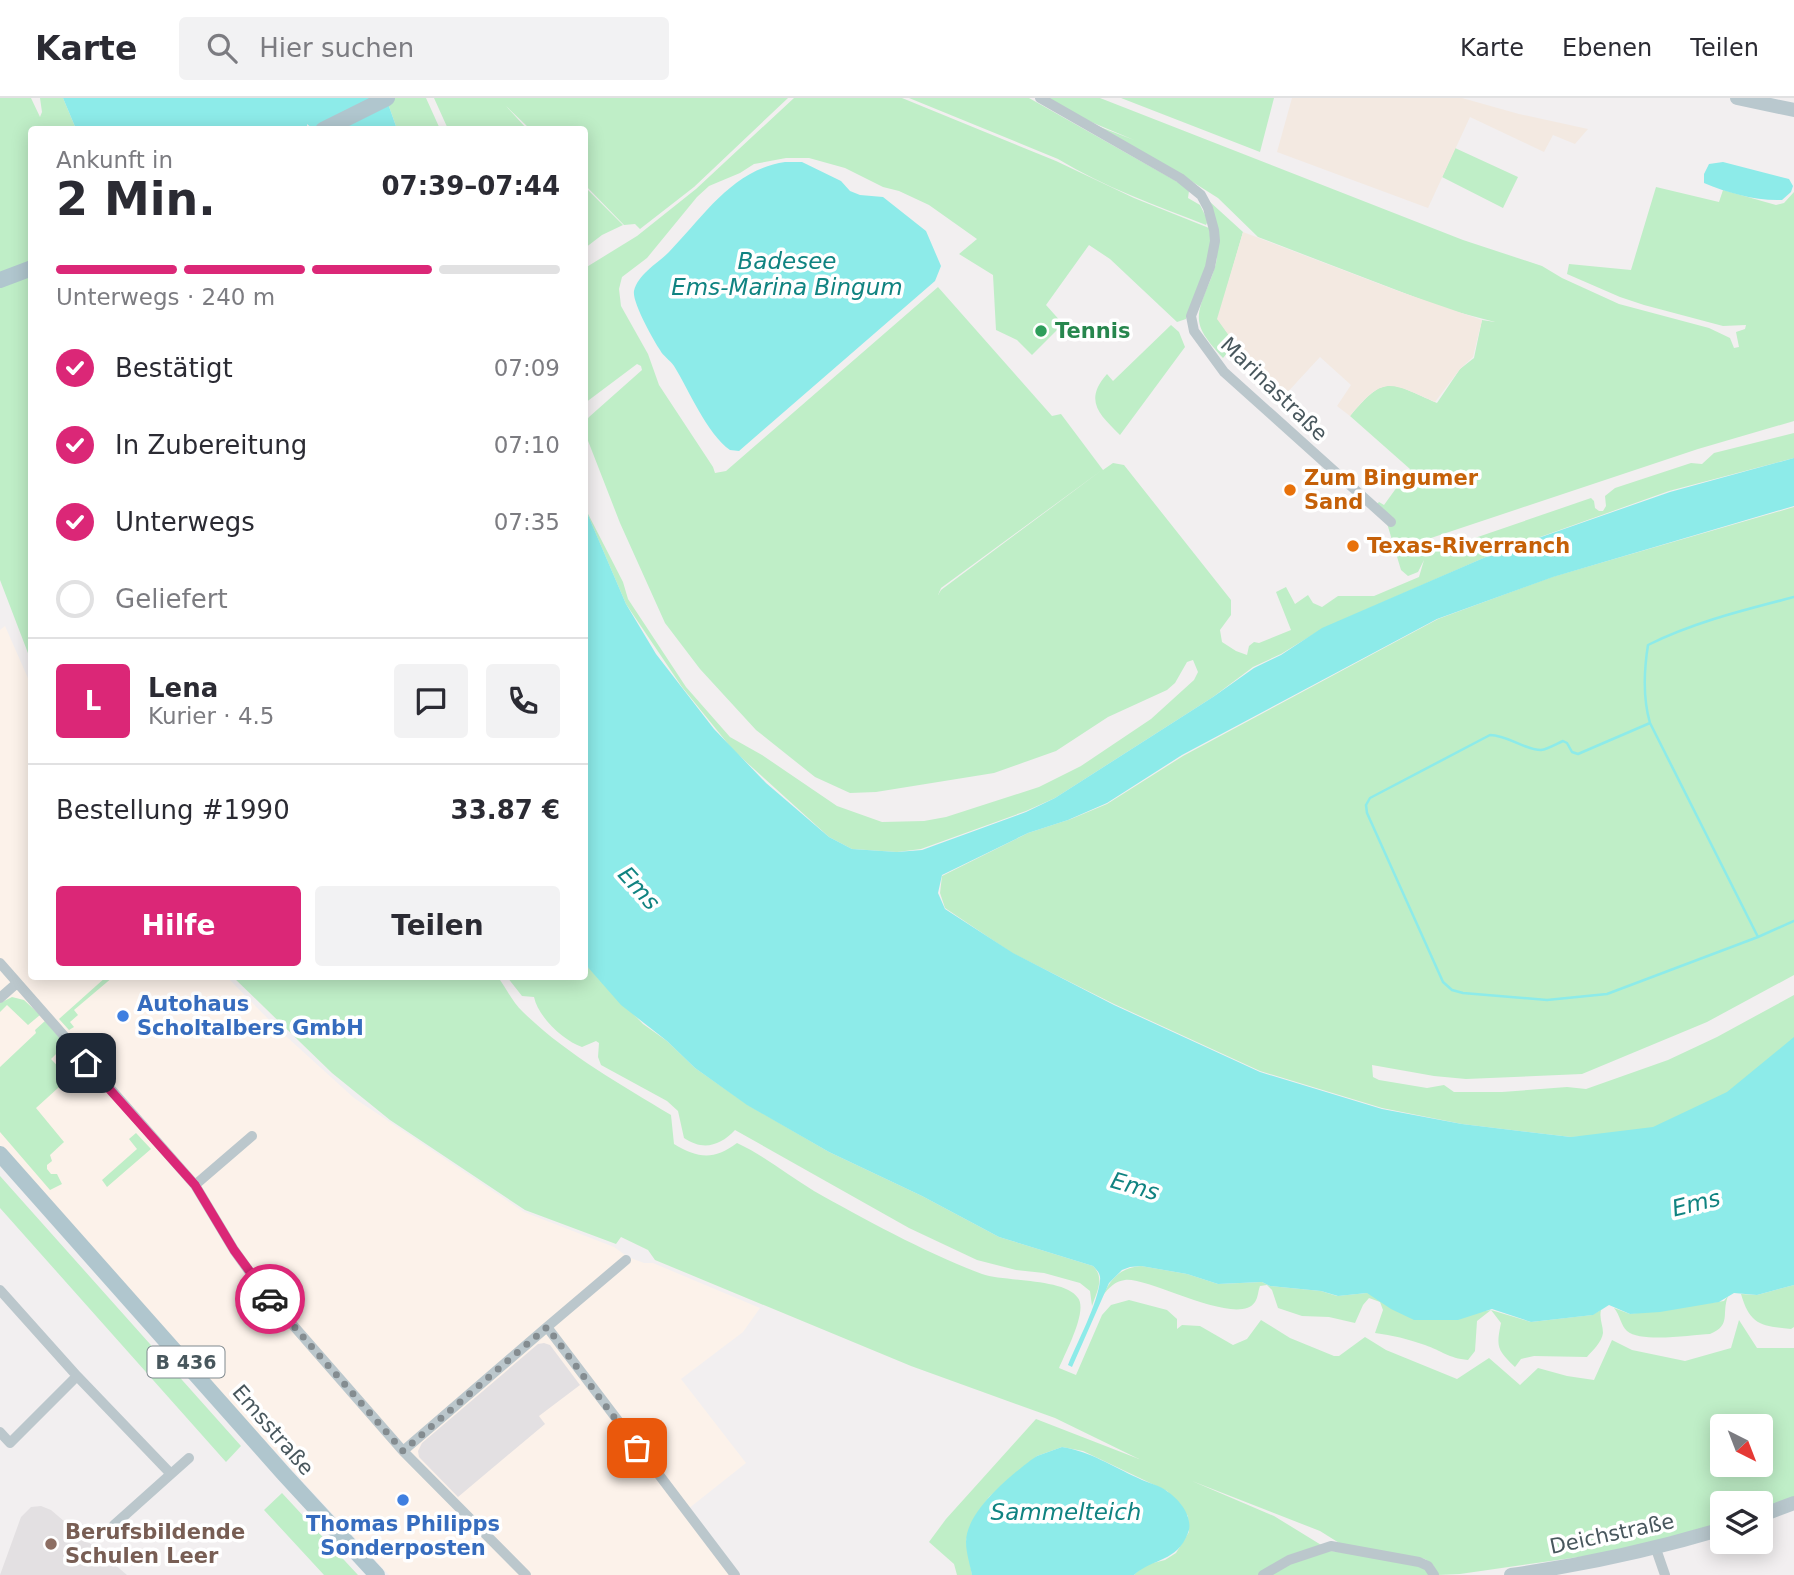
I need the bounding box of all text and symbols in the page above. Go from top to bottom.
search box [179,17,669,80]
text: Karte [35,29,137,68]
icon: search [203,29,241,67]
text: Hier suchen [259,33,414,63]
text: Karte [1460,34,1524,62]
text: Ebenen [1562,34,1652,62]
text: Teilen [1690,34,1759,62]
text: Ankunft in [56,147,173,173]
text: 07:39–07:44 [381,171,560,201]
text: 2 Min. [56,172,216,226]
water label: Badesee Ems-Marina Bingum [671,248,903,300]
text: Unterwegs · 240 m [56,284,275,310]
place label: Tennis [1055,319,1130,343]
marker: Tennis [1033,323,1049,339]
street label: Marinastraße [1216,332,1332,446]
icon: check [56,349,94,387]
text: Bestätigt [115,353,233,383]
text: 07:09 [494,355,560,381]
icon: check [56,426,94,464]
text: In Zubereitung [115,430,307,460]
text: 07:10 [494,432,560,458]
place label: Zum Bingumer Sand [1304,466,1479,514]
marker: Zum Bingumer Sand [1282,482,1298,498]
icon: check [56,503,94,541]
text: Unterwegs [115,507,255,537]
text: 07:35 [494,509,560,535]
place label: Texas-Riverranch [1367,534,1570,558]
marker: Texas-Riverranch [1345,538,1361,554]
text: Geliefert [115,584,228,614]
button: chat [394,664,468,738]
button: phone [486,664,560,738]
text: Lena [148,673,218,703]
text: L [85,686,101,716]
text: Kurier · 4.5 [148,703,274,729]
text: Bestellung #1990 [56,795,290,825]
text: 33.87 € [451,795,560,825]
water label: Ems [613,861,665,915]
button: Hilfe [56,886,301,966]
button: Teilen [315,886,560,966]
place label: Autohaus Scholtalbers GmbH [137,992,364,1040]
marker: Autohaus Scholtalbers GmbH [115,1008,131,1024]
pin [56,1033,116,1093]
icon: home [67,1044,105,1082]
water label: Ems [1108,1167,1162,1205]
water label: Ems [1669,1184,1723,1222]
courier [235,1264,305,1334]
icon: car [251,1280,289,1318]
road number: B 436 [148,1346,224,1378]
street label: Emsstraße [227,1380,319,1480]
north arrow [1710,1414,1773,1477]
map controls [1710,1414,1773,1554]
pin [607,1418,667,1478]
icon: bag [618,1429,656,1467]
button: layers [1710,1491,1773,1554]
marker: Thomas Philipps Sonderposten [395,1492,411,1508]
water label: Sammelteich [991,1499,1141,1525]
street label: Deichstraße [1548,1509,1676,1559]
place label: Thomas Philipps Sonderposten [306,1512,500,1560]
place label: Berufsbildende Schulen Leer [65,1520,245,1568]
marker: Berufsbildende Schulen Leer [43,1536,59,1552]

